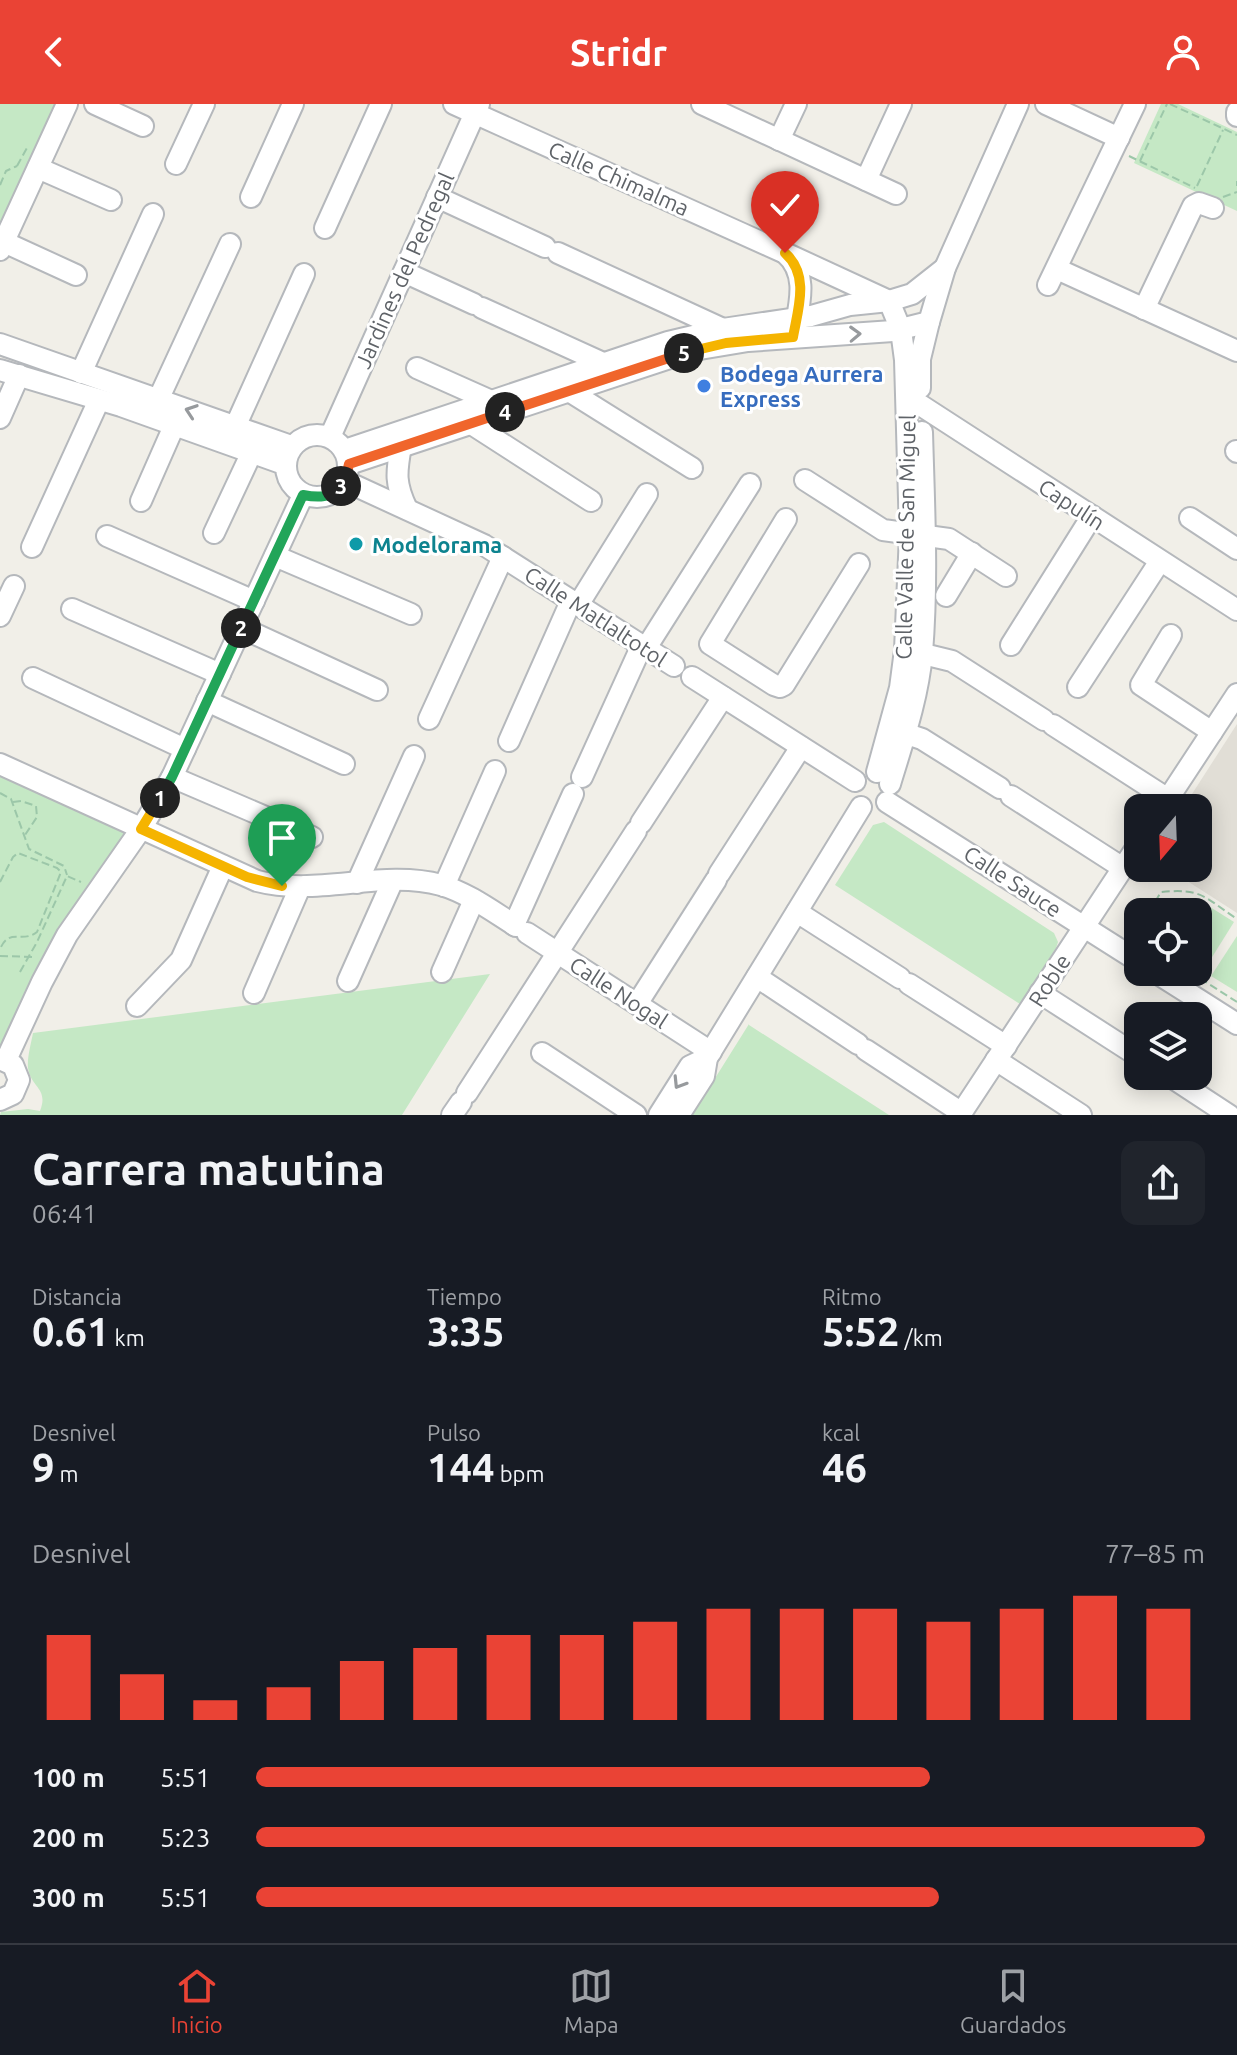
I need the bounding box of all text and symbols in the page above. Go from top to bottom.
icon: back [32,30,76,74]
icon: person [1161,30,1205,74]
text: Stridr [570,32,667,73]
street label: Calle Chimalma [545,136,693,220]
street label: Jardines del Pedregal [350,168,459,372]
pin [751,171,819,253]
icon: check [763,183,807,227]
one-way arrow [849,325,862,342]
pin: 5 [664,333,704,373]
text: 5 [678,340,690,365]
place label: Bodega Aurrera Express [720,361,884,411]
marker: Bodega Aurrera Express [695,377,713,395]
pin: 4 [485,392,525,432]
text: 4 [499,399,511,424]
one-way arrow [185,405,199,421]
street label: Calle Valle de San Miguel [890,414,920,660]
pin: 3 [321,466,361,506]
text: 3 [335,473,347,498]
street label: Capulín [1034,473,1110,535]
place label: Modelorama [372,532,502,557]
marker: Modelorama [347,535,365,553]
street label: Calle Matlaltotol [520,561,672,671]
pin: 2 [221,608,261,648]
text: 2 [235,615,247,640]
pin: 1 [140,778,180,818]
text: 1 [154,785,166,810]
north arrow [1124,794,1212,882]
map controls [1124,794,1212,1090]
pin [248,804,316,886]
icon: arrive [260,816,304,860]
street label: Calle Sauce [960,840,1066,922]
button: locate [1124,898,1212,986]
street label: Roble [1023,949,1075,1011]
street label: Calle Nogal [565,951,673,1033]
button: layers [1124,1002,1212,1090]
one-way arrow [674,1074,689,1088]
button: share [1121,1141,1205,1225]
text: Carrera matutina [32,1144,385,1193]
text: 06:41 [32,1199,97,1228]
text: Distancia [32,1284,122,1309]
text: Tiempo [427,1284,502,1309]
text: Ritmo [822,1284,882,1309]
text: 0.61 [32,1309,110,1354]
text: 3:35 [427,1309,505,1354]
text: 5:52 [822,1309,900,1354]
text: km [110,1325,145,1350]
text: /km [900,1325,943,1350]
text: Desnivel [32,1420,116,1445]
text: Pulso [427,1420,481,1445]
text: kcal [822,1420,860,1445]
text: 9 [32,1445,55,1490]
text: 144 [427,1445,495,1490]
text: 46 [822,1445,867,1490]
text: m [55,1461,79,1486]
text: bpm [495,1461,544,1486]
text: Desnivel [32,1539,131,1568]
text: 77–85 m [1105,1539,1205,1568]
text: 100 m [32,1763,105,1792]
text: 5:51 [160,1763,210,1792]
text: 200 m [32,1823,105,1852]
text: 5:23 [160,1823,210,1852]
text: 300 m [32,1883,105,1912]
text: 5:51 [160,1883,210,1912]
tab: Inicio [171,1964,223,2037]
tab: Mapa [564,1964,619,2037]
tab: Guardados [960,1964,1066,2037]

